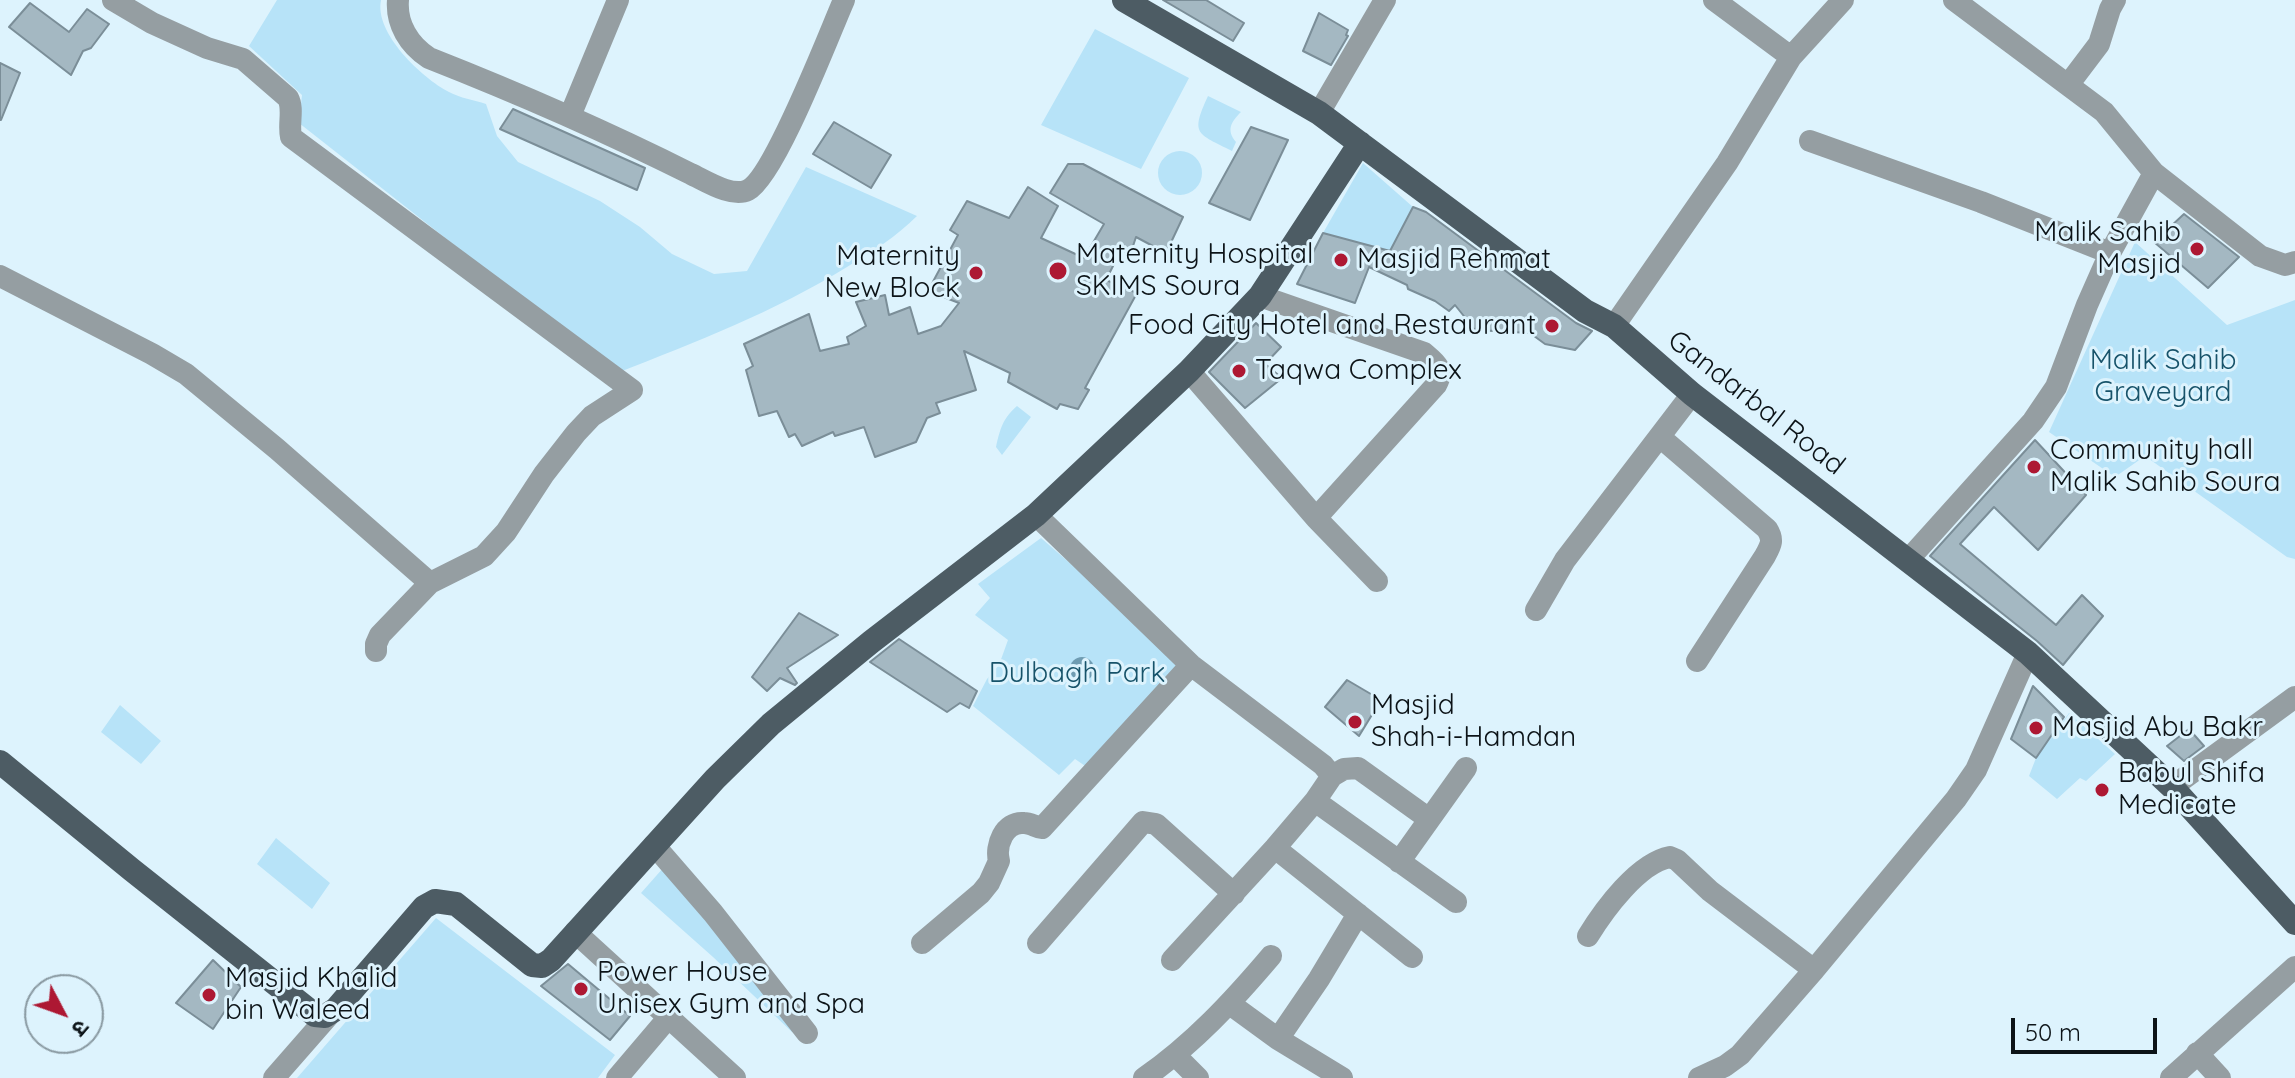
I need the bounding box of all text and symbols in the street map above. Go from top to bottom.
place label: Malik Sahib Masjid [2034,216,2181,282]
place label: Maternity Hospital SKIMS Soura [1076,238,1313,304]
place label: Maternity New Block [824,240,960,306]
marker: Malik Sahib Masjid [2188,240,2206,258]
place label: Masjid Rehmat [1357,243,1551,277]
marker: Masjid Rehmat [1332,251,1350,269]
marker: Maternity Hospital SKIMS Soura [1047,260,1069,282]
marker: Maternity New Block [967,264,985,282]
place label: Food City Hotel and Restaurant [1128,309,1536,343]
marker: Food City Hotel and Restaurant [1543,317,1561,335]
street label: Gandarbal Road [1661,324,1851,482]
park label: Malik Sahib Graveyard [2090,344,2236,410]
place label: Taqwa Complex [1255,354,1462,388]
marker: Taqwa Complex [1230,362,1248,380]
place label: Community hall Malik Sahib Soura [2050,434,2280,500]
marker: Community hall Malik Sahib Soura [2025,458,2043,476]
park label: Dulbagh Park [989,657,1165,691]
place label: Masjid Shah-i-Hamdan [1371,689,1576,755]
place label: Masjid Abu Bakr [2052,711,2263,745]
marker: Masjid Shah-i-Hamdan [1346,713,1364,731]
marker: Masjid Abu Bakr [2027,719,2045,737]
place label: Babul Shifa Medicate [2118,757,2265,823]
marker: Babul Shifa Medicate [2093,781,2111,799]
place label: Power House Unisex Gym and Spa [597,956,865,1022]
place label: Masjid Khalid bin Waleed [225,962,398,1028]
north arrow [24,974,104,1054]
marker: Power House Unisex Gym and Spa [572,980,590,998]
marker: Masjid Khalid bin Waleed [200,986,218,1004]
scale bar [2015,1002,2161,1052]
text: उ [66,1014,95,1042]
text: 50 m [2025,1017,2081,1047]

